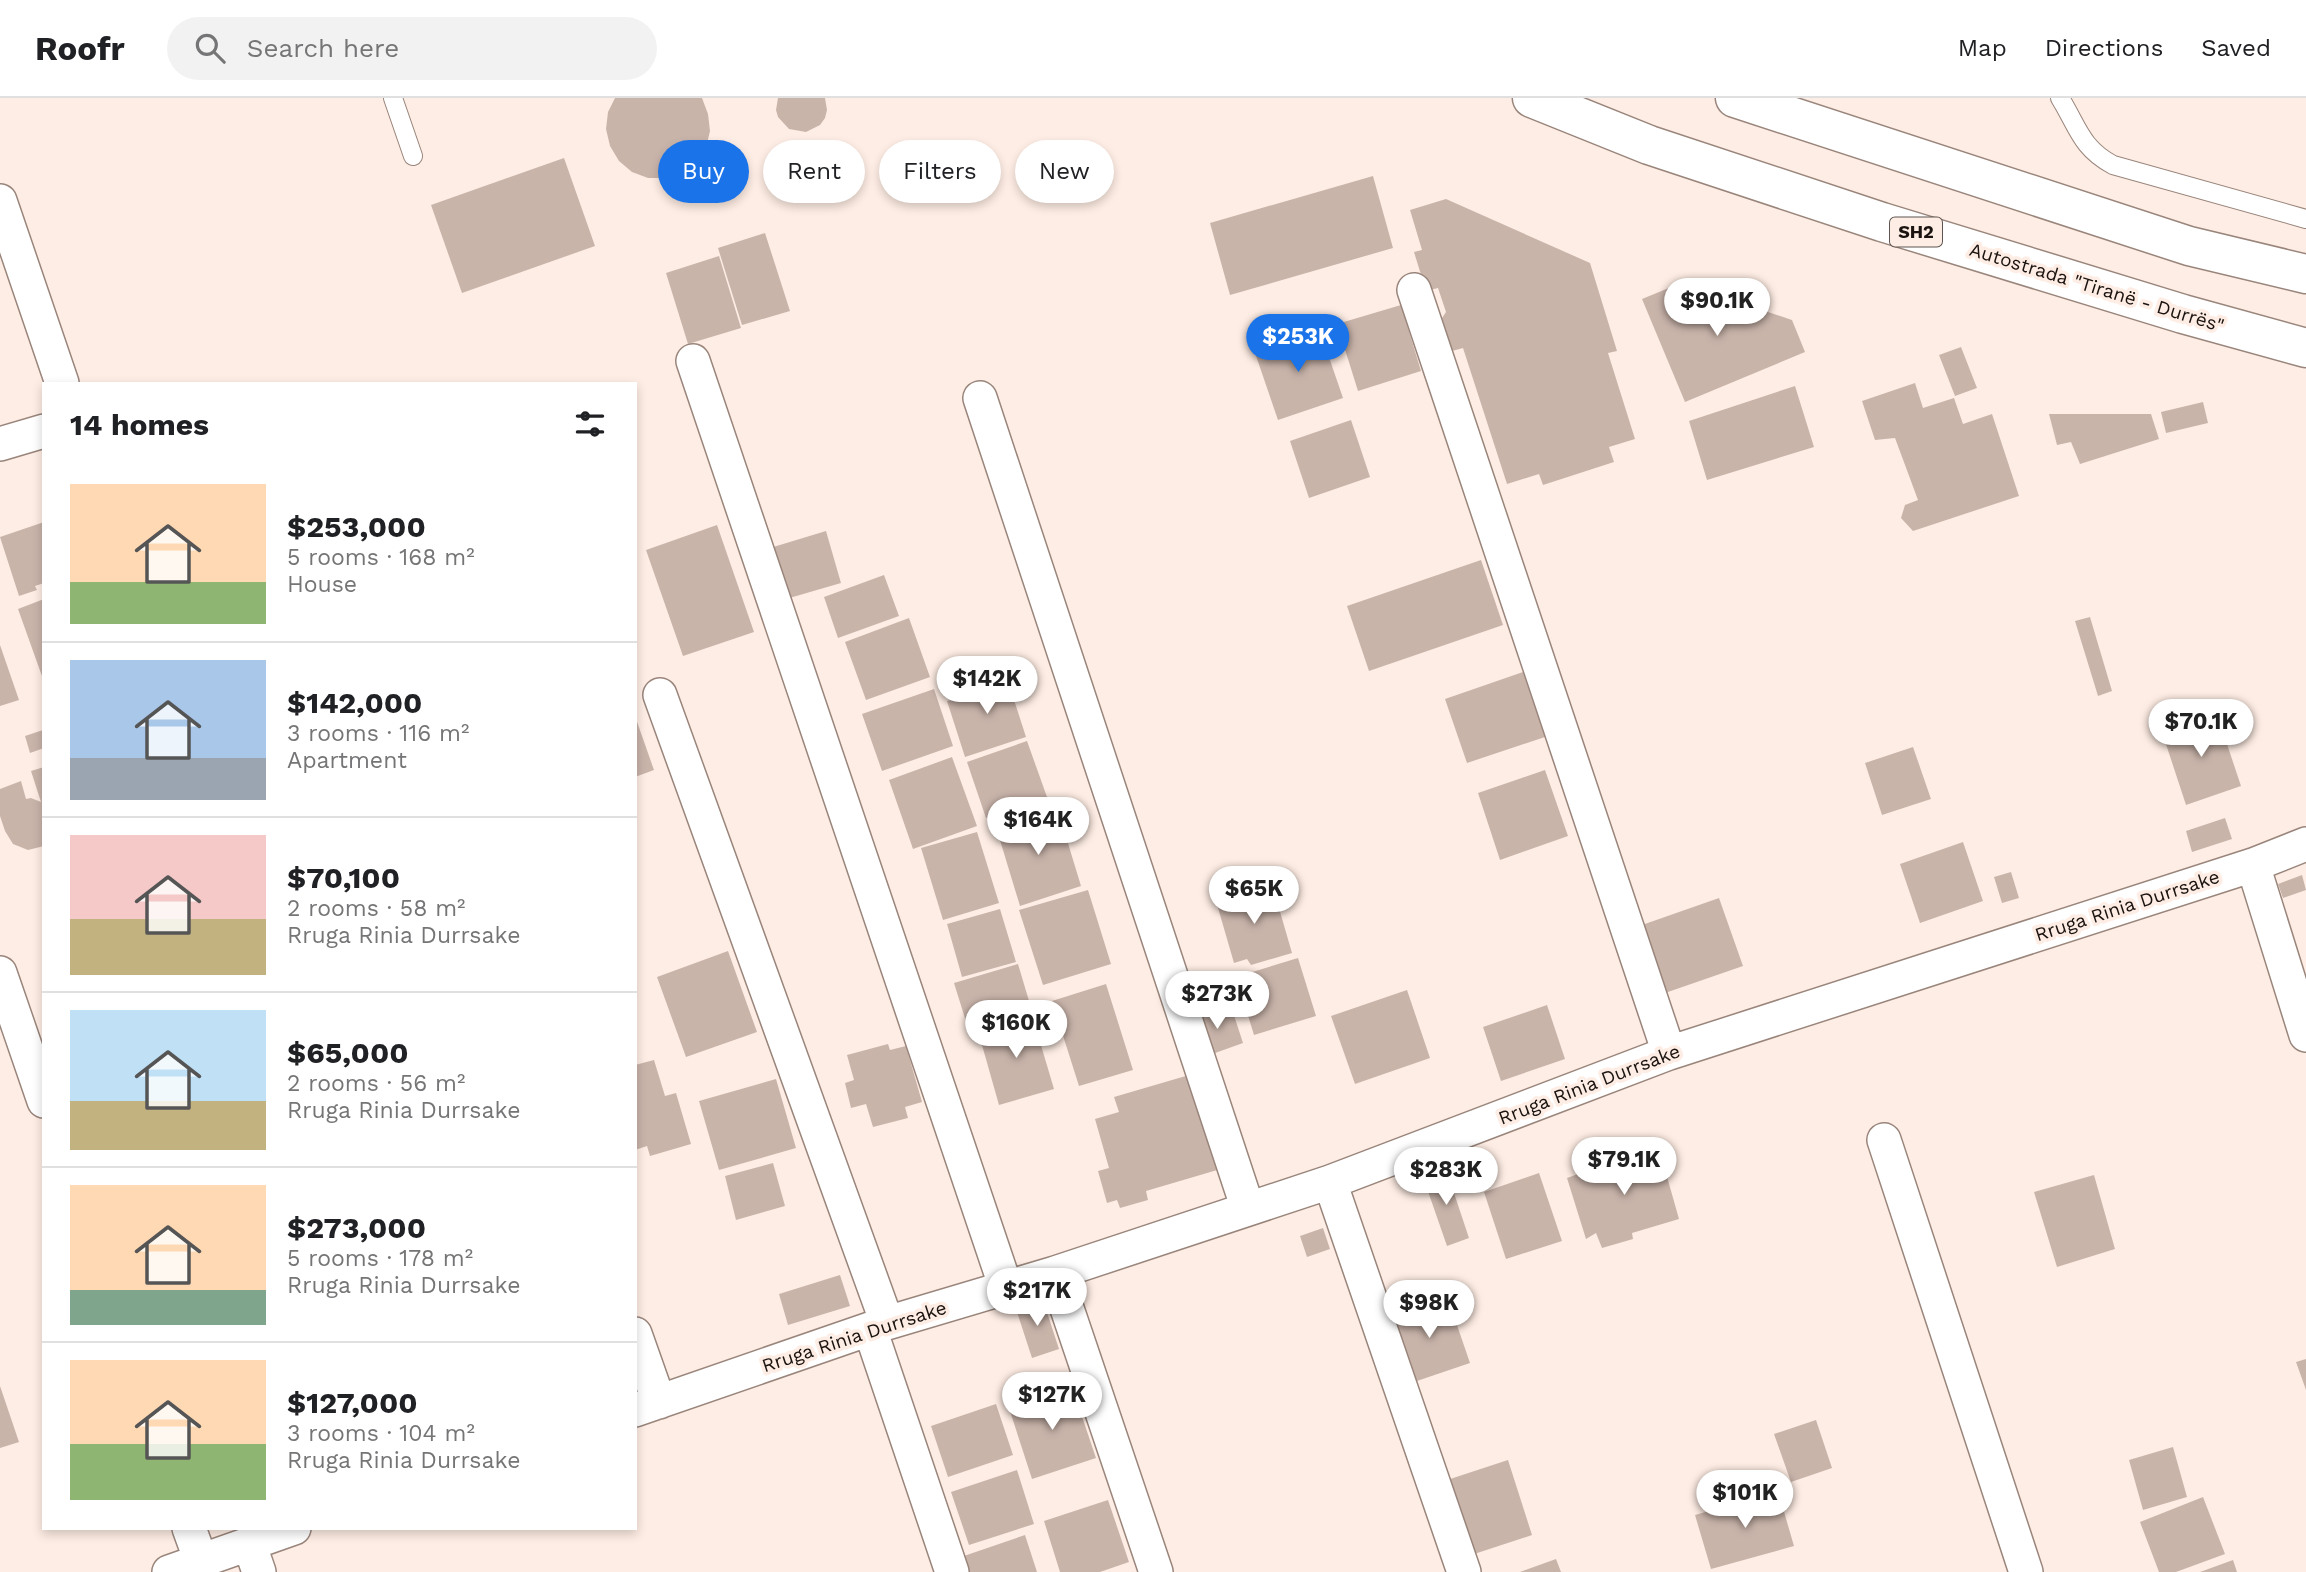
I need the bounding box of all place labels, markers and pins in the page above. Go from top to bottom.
pin: $90.1K [1660,278,1774,338]
pin: $253K [1249,314,1347,374]
pin: $142K [938,656,1036,716]
pin: $70.1K [2144,700,2258,759]
pin: $164K [989,798,1087,857]
pin: $65K [1213,866,1295,926]
pin: $273K [1168,972,1266,1031]
pin: $160K [967,1000,1065,1060]
pin: $79.1K [1567,1138,1681,1197]
pin: $283K [1397,1148,1495,1207]
pin: $217K [988,1268,1086,1328]
pin: $98K [1388,1280,1470,1340]
pin: $127K [1003,1372,1101,1432]
pin: $101K [1696,1470,1794,1530]

